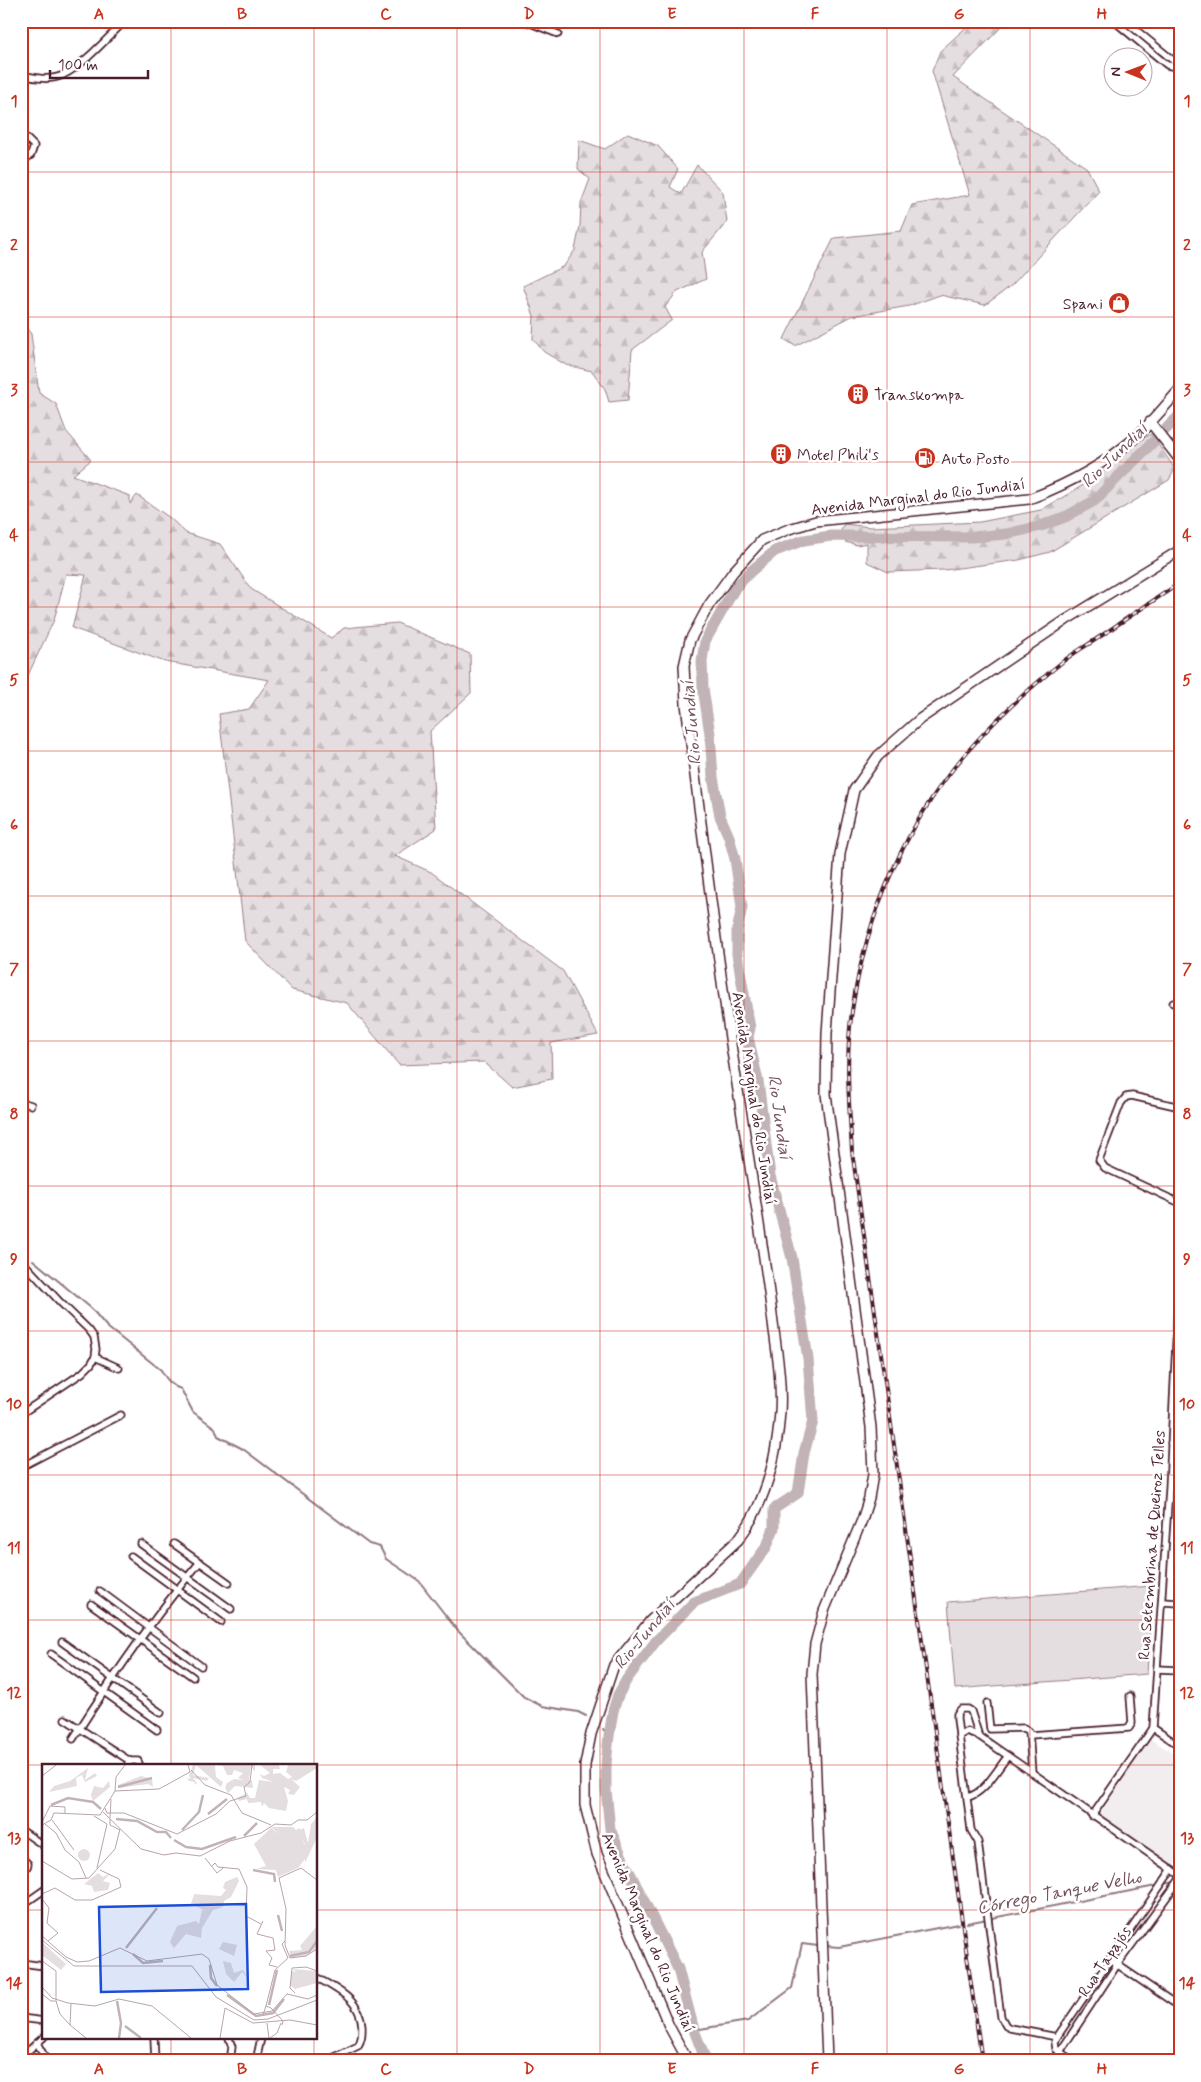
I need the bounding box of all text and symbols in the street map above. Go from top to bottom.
text: A [94,4,104,25]
text: B [237,4,247,25]
text: C [380,4,392,25]
text: D [523,4,535,25]
text: E [667,4,677,25]
text: F [811,4,820,25]
text: G [954,4,965,25]
text: H [1097,4,1108,25]
scale bar [50,48,148,80]
north arrow [1104,48,1154,98]
text: 100 m [58,56,98,76]
text: N [1107,67,1125,77]
text: 1 [10,91,18,112]
text: 1 [1183,91,1191,112]
text: 2 [10,235,18,256]
text: 2 [1183,235,1191,256]
shop icon: Spani [1107,291,1131,315]
place label: Spani [1063,294,1103,315]
text: 3 [10,380,18,401]
text: 3 [1183,380,1191,401]
building icon: Transkompa [846,382,870,406]
place label: Transkompa [874,385,964,406]
water label: Rio Jundiaí [1076,416,1155,494]
building icon: Motel Phili's [769,442,793,466]
place label: Motel Phili's [797,445,879,466]
fuel station icon: Auto Posto [913,446,937,470]
place label: Auto Posto [941,449,1010,470]
street label: Avenida Marginal do Rio Jundiaí [810,474,1027,522]
text: 4 [9,525,19,546]
text: 4 [1182,525,1192,546]
text: 5 [9,670,19,691]
text: 5 [1182,670,1192,691]
water label: Rio Jundiaí [676,678,708,766]
text: 6 [10,815,18,836]
text: 6 [1183,815,1191,836]
text: 7 [9,959,19,980]
text: 7 [1182,959,1192,980]
street label: Avenida Marginal do Rio Jundiaí [728,989,782,1207]
water label: Rio Jundiaí [763,1073,797,1161]
text: 8 [9,1104,19,1125]
text: 8 [1182,1104,1192,1125]
text: 9 [10,1249,18,1270]
text: 9 [1183,1249,1191,1270]
text: 10 [6,1394,22,1415]
text: 10 [1179,1394,1195,1415]
street label: Rua Setembrina de Queiroz Telles [1134,1430,1171,1661]
text: 11 [7,1538,21,1559]
text: 11 [1180,1538,1194,1559]
water label: Rio Jundiaí [608,1593,683,1675]
text: 12 [6,1683,22,1704]
text: 12 [1179,1683,1195,1704]
inset map [42,1764,318,2040]
text: 13 [7,1828,21,1849]
text: 13 [1180,1828,1194,1849]
street label: Avenida Marginal do Rio Jundiaí [595,1829,699,2036]
water label: Córrego Tanque Velho [975,1865,1144,1923]
street label: Rua Tapajós [1074,1922,1137,2001]
text: 14 [6,1973,23,1994]
text: 14 [1179,1973,1196,1994]
text: A [94,2059,104,2080]
text: B [237,2059,247,2080]
text: C [380,2059,392,2080]
text: D [523,2059,535,2080]
text: E [667,2059,677,2080]
text: F [811,2059,820,2080]
text: G [954,2059,965,2080]
text: H [1097,2059,1108,2080]

